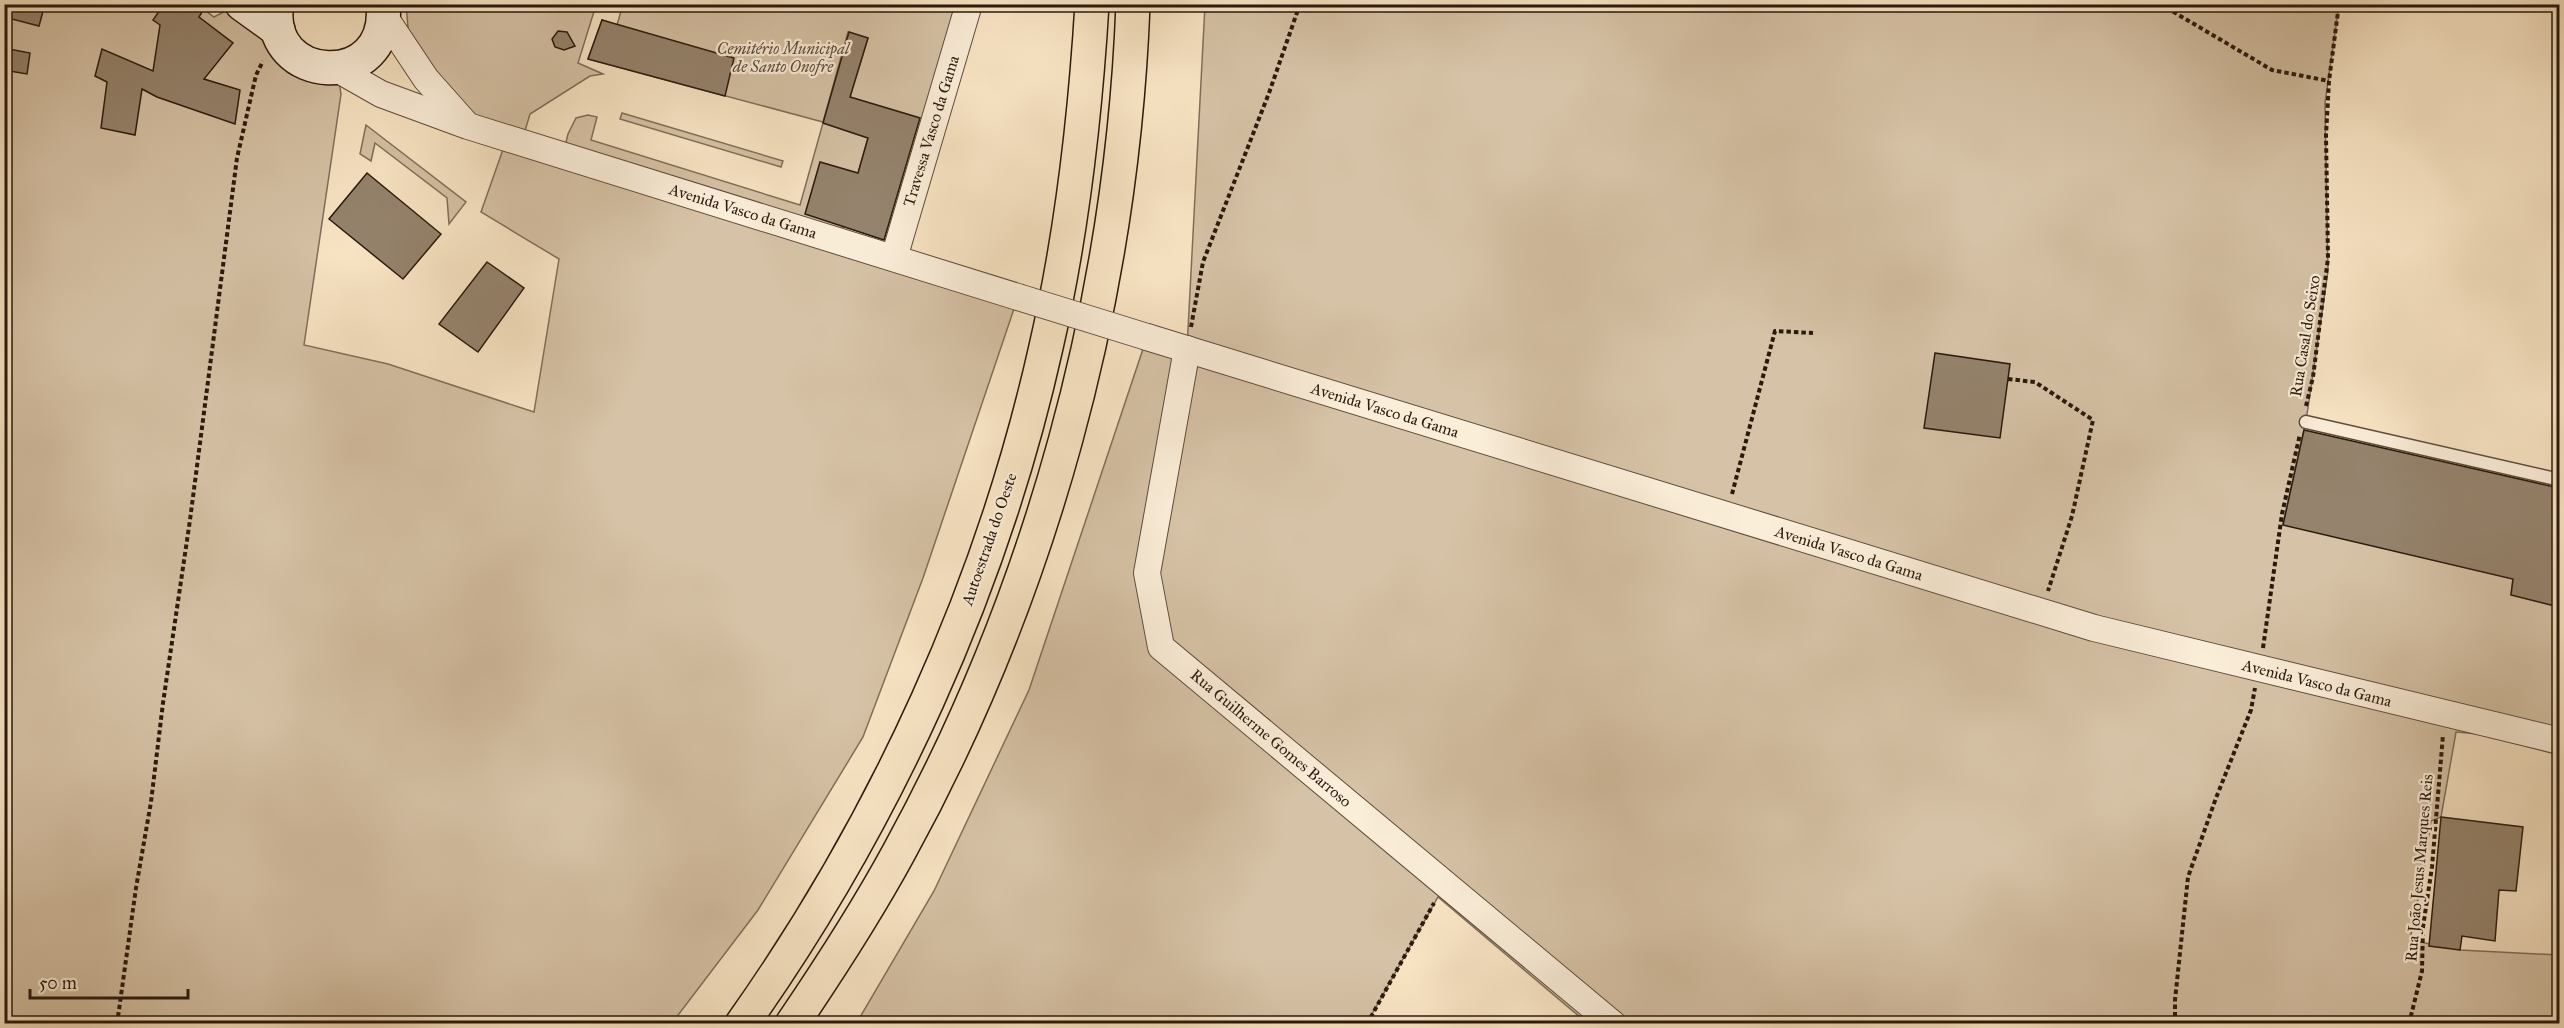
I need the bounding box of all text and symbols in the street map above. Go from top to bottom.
park label: Cemitério Municipal de Santo Onofre [717,39,851,76]
street label: Travessa Vasco da Gama [899,53,963,209]
street label: Avenida Vasco da Gama [666,179,819,243]
street label: Rua Casal do Seixo [2286,274,2324,398]
street label: Avenida Vasco da Gama [1308,378,1461,442]
street label: Autoestrada do Oeste [957,470,1021,609]
street label: Avenida Vasco da Gama [1772,521,1925,585]
street label: Avenida Vasco da Gama [2239,655,2394,711]
street label: Rua Guilherme Gomes Barroso [1187,665,1355,811]
street label: Rua João Jesus Marques Reis [2401,773,2438,963]
scale bar [30,962,188,1000]
text: 50 m [39,972,77,994]

